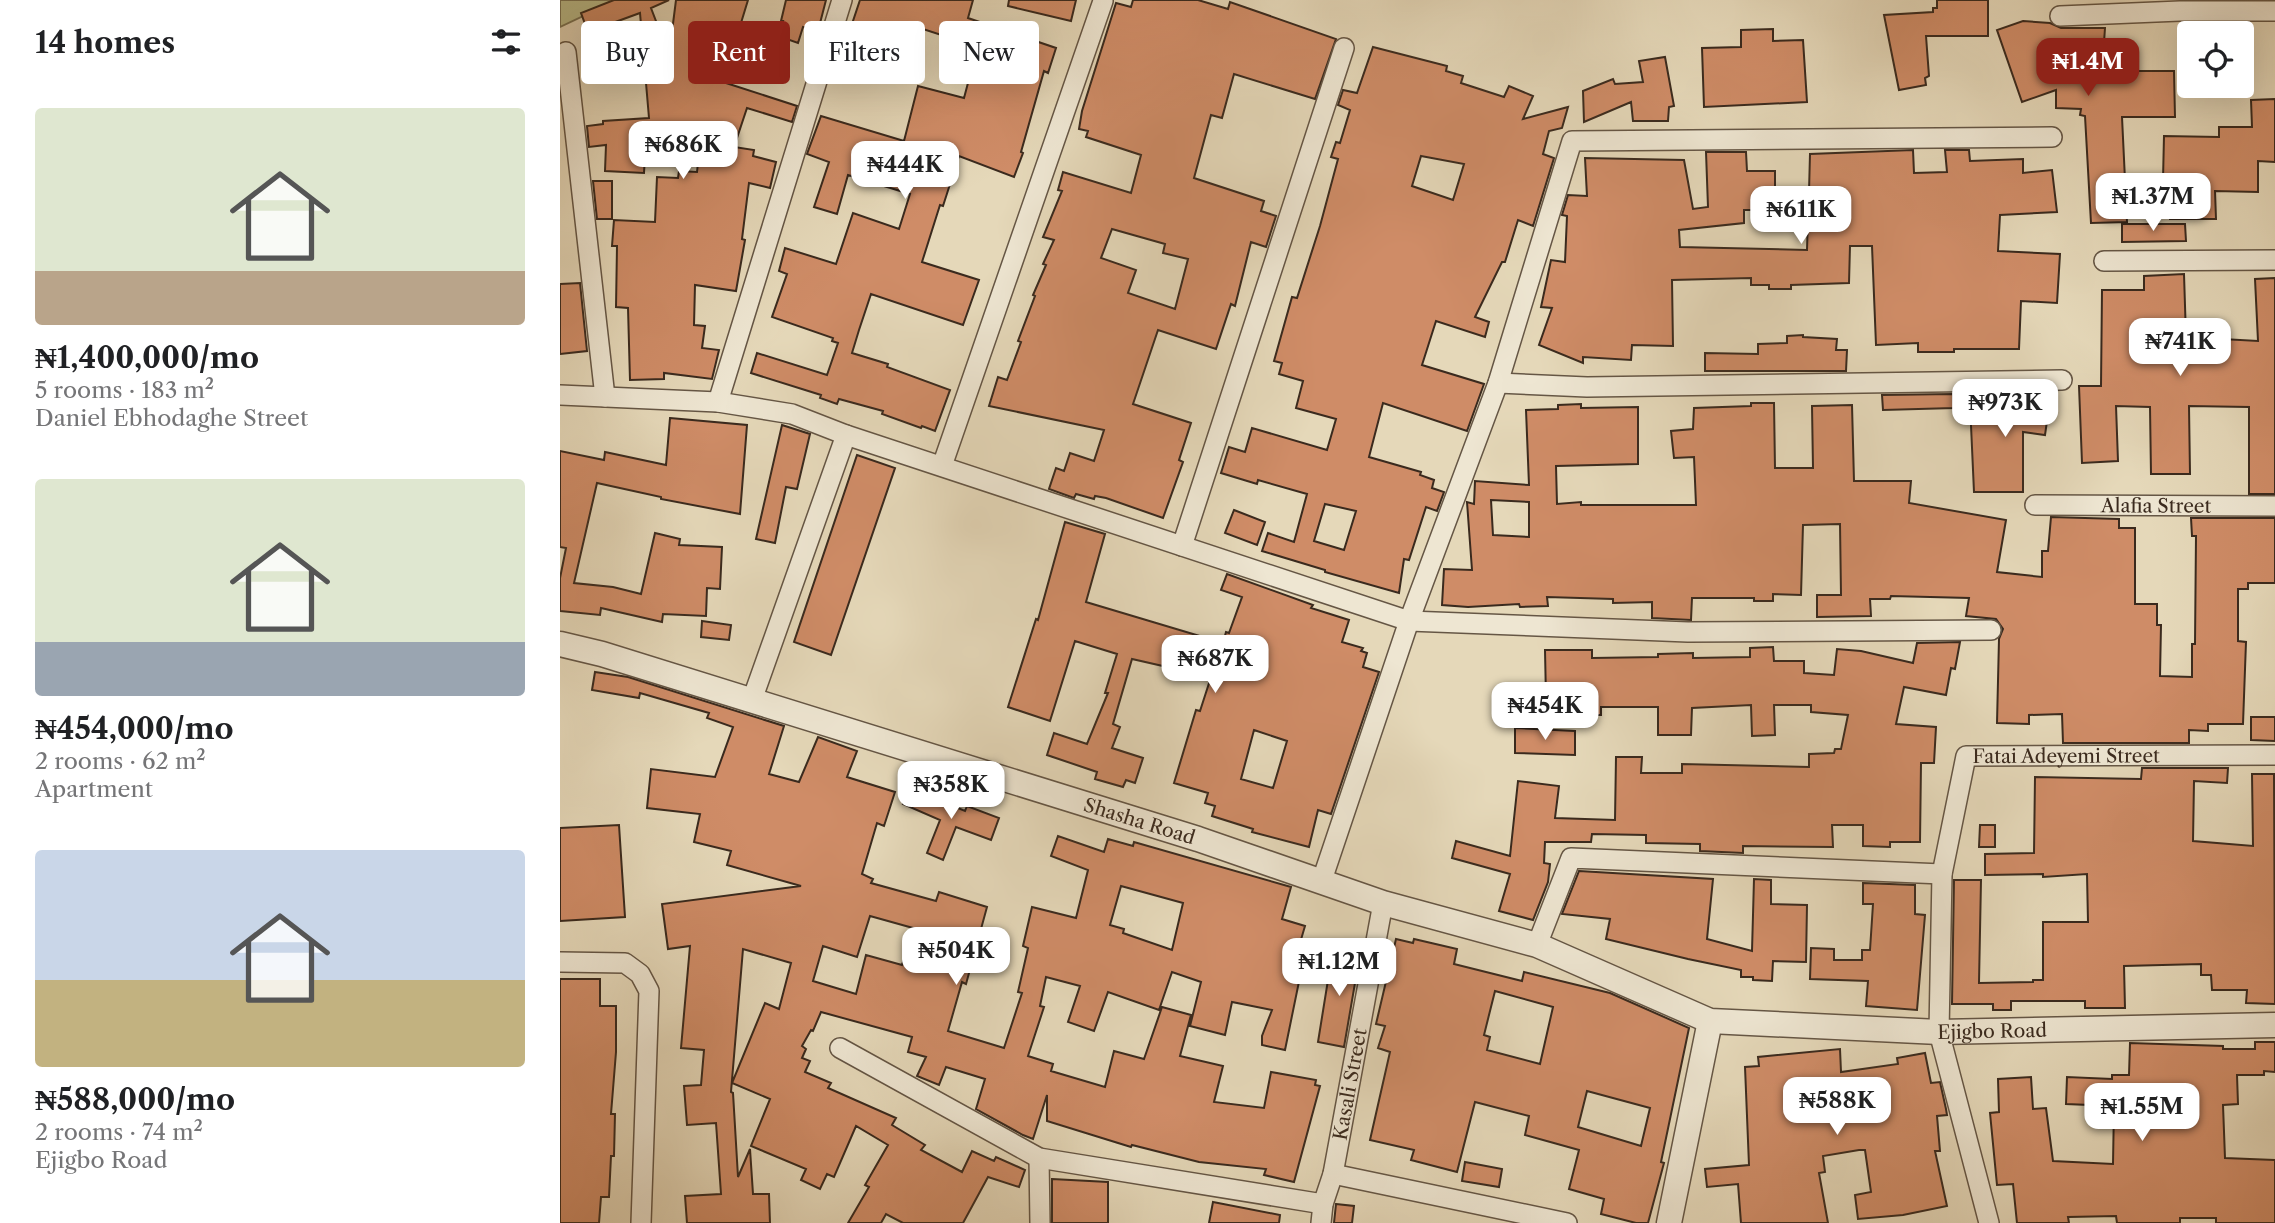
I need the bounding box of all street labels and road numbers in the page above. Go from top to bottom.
street label: Alafia Street [2100,494,2212,518]
street label: Fatai Adeyemi Street [1972,744,2160,768]
street label: Shasha Road [1081,793,1198,850]
street label: Ejigbo Road [1937,1019,2048,1044]
street label: Kasali Street [1328,1026,1372,1142]

